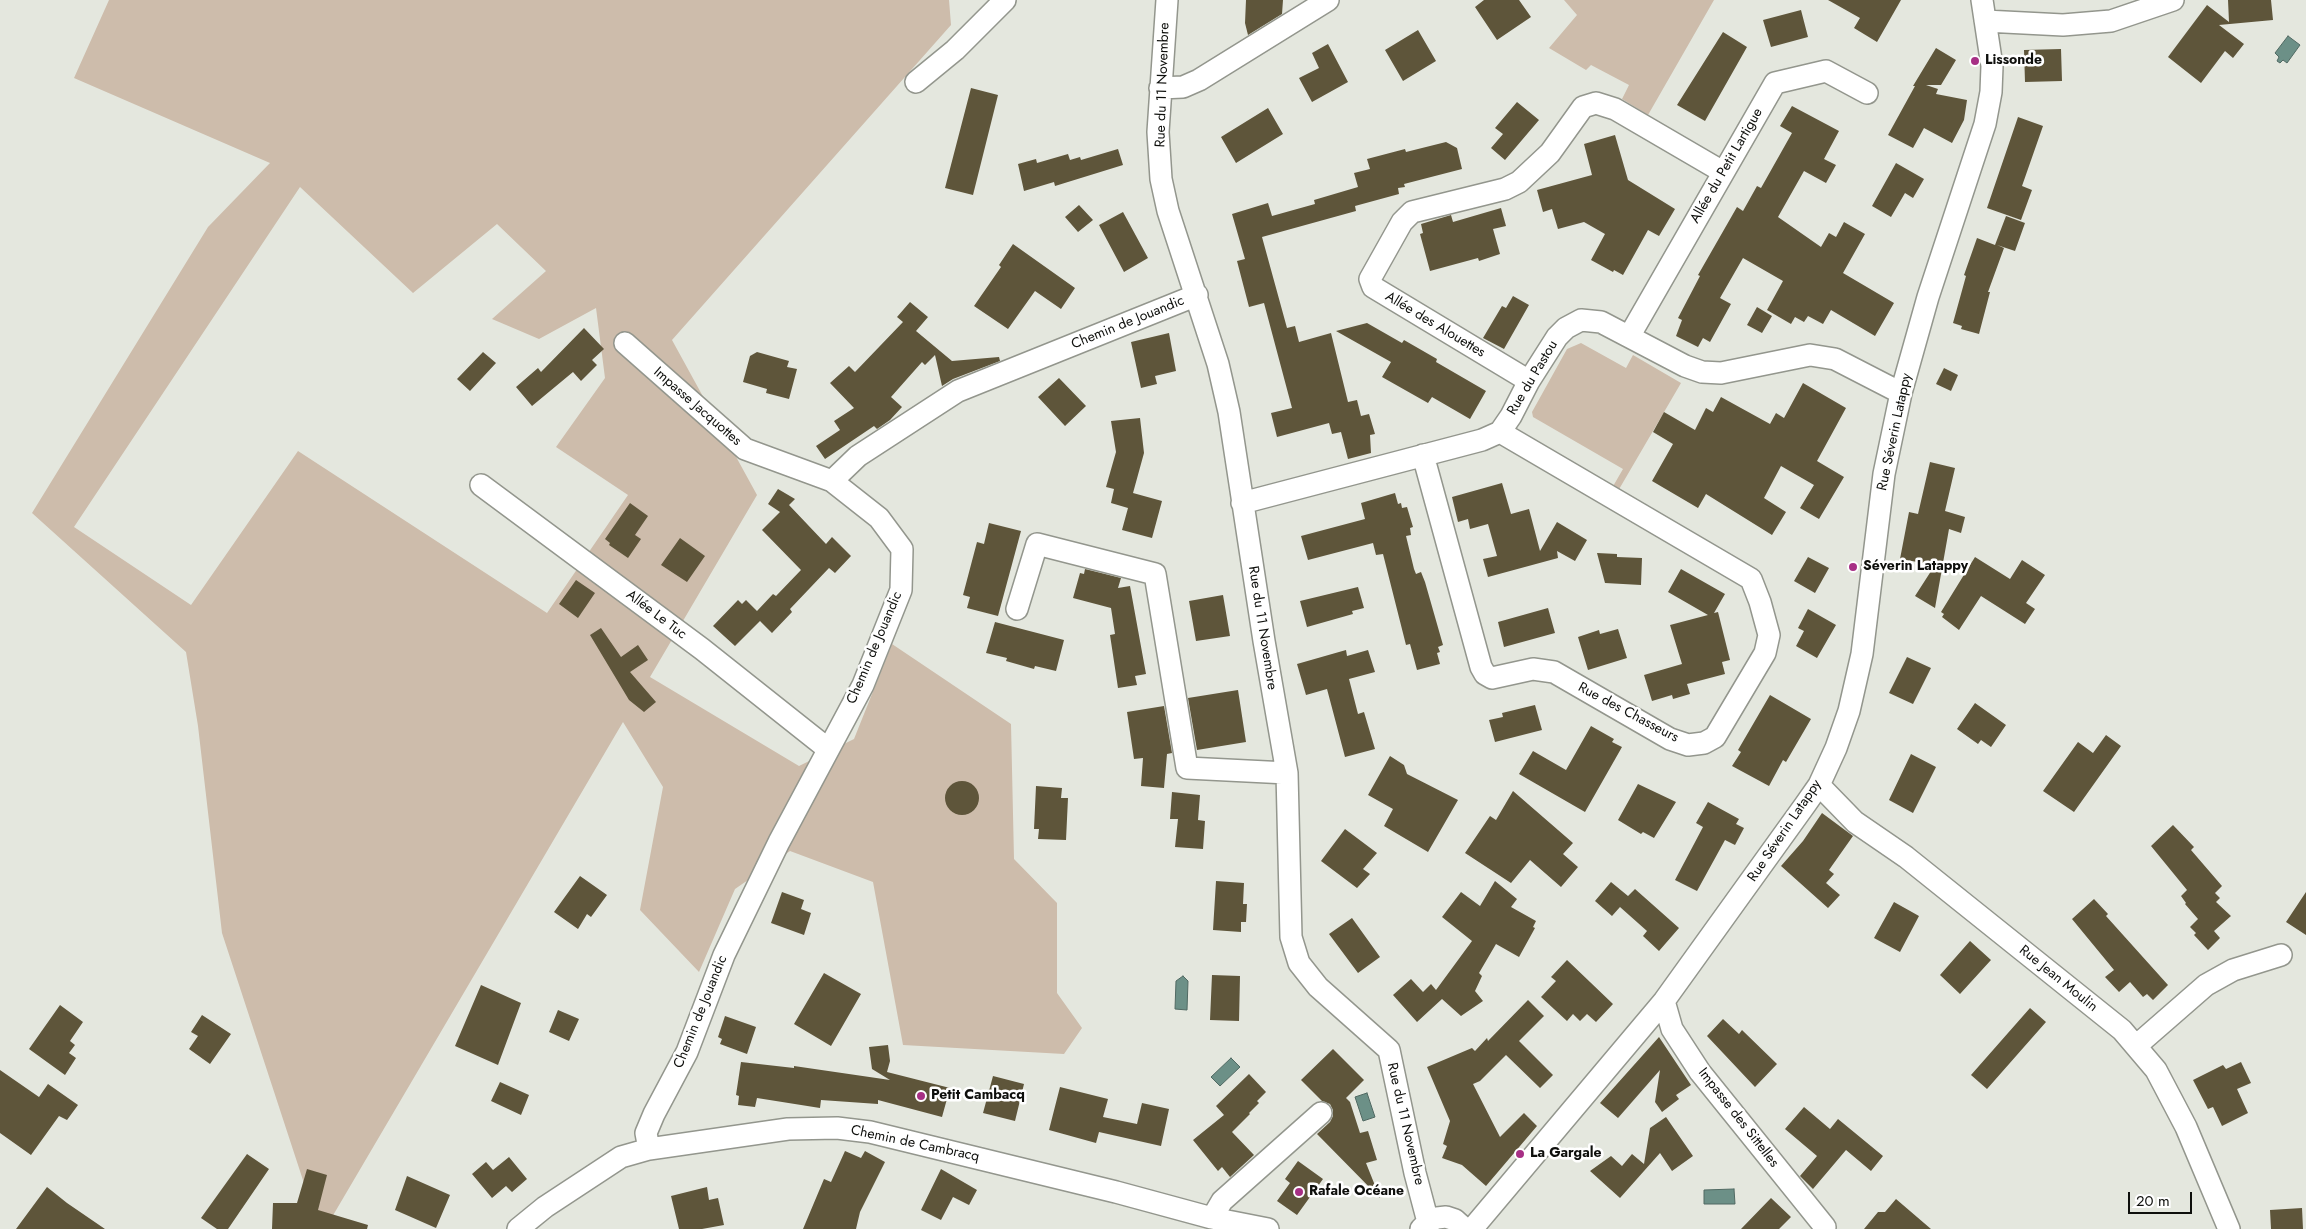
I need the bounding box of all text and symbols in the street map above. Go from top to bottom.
street label: Rue du 11 Novembre [1152,22,1174,148]
place label: Lissonde [1985,53,2042,69]
marker: Lissonde [1969,55,1981,67]
street label: Allée du Petit Lartigue [1687,105,1767,227]
street label: Allée des Alouettes [1382,289,1488,361]
street label: Chemin de Jouandic [1069,293,1187,353]
street label: Rue du Pastou [1504,338,1562,418]
street label: Impasse Jacquottes [650,364,744,450]
street label: Rue Séverin Latappy [1874,372,1916,492]
place label: Séverin Latappy [1863,559,1968,575]
marker: Séverin Latappy [1847,561,1859,573]
street label: Rue du 11 Novembre [1244,565,1280,691]
street label: Allée Le Tuc [622,587,690,643]
street label: Chemin de Jouandic [844,589,906,707]
street label: Rue des Chasseurs [1575,679,1681,747]
street label: Rue Séverin Latappy [1745,777,1825,885]
street label: Rue Jean Moulin [2015,942,2101,1016]
street label: Chemin de Jouandic [671,953,731,1071]
street label: Rue du 11 Novembre [1383,1061,1427,1187]
street label: Impasse des Sittelles [1694,1065,1782,1171]
place label: Petit Cambacq [931,1088,1025,1104]
marker: Petit Cambacq [915,1090,927,1102]
street label: Chemin de Cambracq [849,1122,981,1166]
place label: La Gargale [1530,1146,1602,1162]
marker: La Gargale [1514,1148,1526,1160]
scale bar [2131,1182,2195,1214]
place label: Rafale Océane [1309,1184,1404,1200]
marker: Rafale Océane [1293,1186,1305,1198]
text: 20 m [2136,1190,2170,1212]

